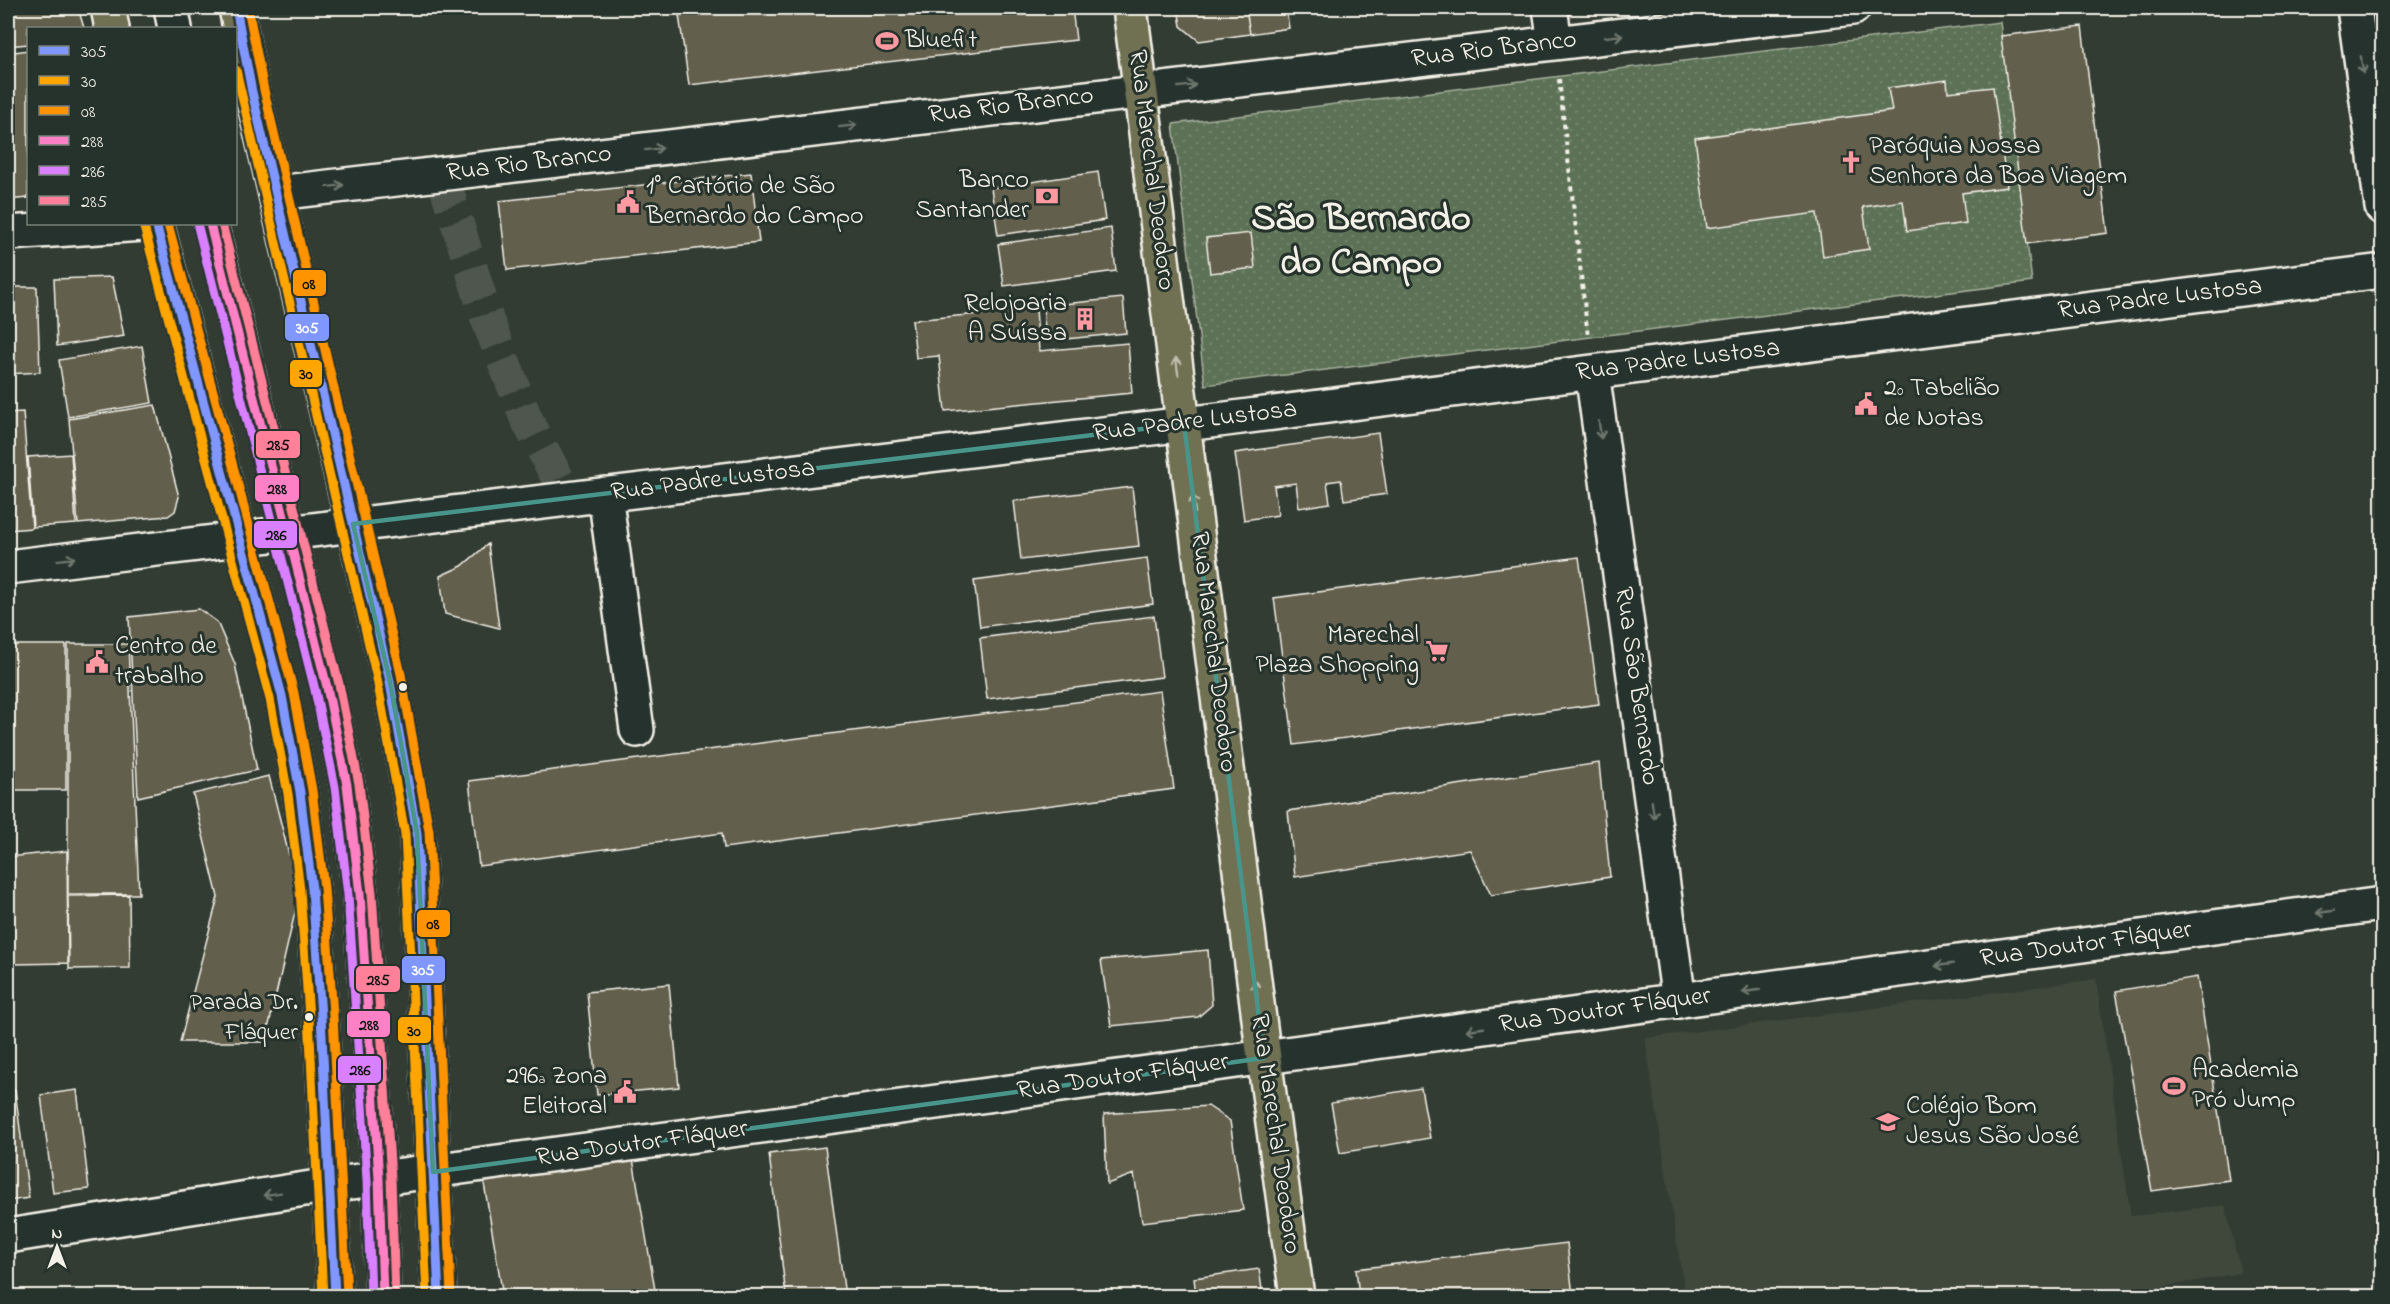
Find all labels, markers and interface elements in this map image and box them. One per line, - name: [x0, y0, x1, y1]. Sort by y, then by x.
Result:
- street label: Rua Rio Branco: [1409, 21, 1579, 79]
- place label: Bluefit: [904, 22, 977, 60]
- legend: [27, 27, 237, 225]
- sports icon: Bluefit: [874, 28, 900, 54]
- one-way arrow: [1603, 30, 1623, 41]
- text: 305: [81, 40, 107, 66]
- street label: Rua Marechal Deodoro: [1117, 48, 1185, 292]
- one-way arrow: [2356, 55, 2367, 75]
- text: 30: [81, 70, 96, 96]
- street label: Rua Rio Branco: [926, 77, 1096, 135]
- one-way arrow: [1177, 80, 1197, 91]
- text: 08: [81, 100, 96, 126]
- one-way arrow: [837, 120, 857, 131]
- place label: Paróquia Nossa Senhora da Boa Viagem: [1869, 128, 2127, 196]
- text: 288: [81, 130, 104, 156]
- street label: Rua Rio Branco: [444, 135, 614, 193]
- one-way arrow: [643, 143, 663, 154]
- church icon: Paróquia Nossa Senhora da Boa Viagem: [1838, 149, 1864, 175]
- text: 286: [81, 160, 105, 186]
- place label: Banco Santander: [916, 162, 1030, 230]
- place label: 1° Cartório de São Bernardo do Campo: [645, 168, 864, 236]
- one-way arrow: [325, 181, 345, 192]
- bank icon: Banco Santander: [1034, 183, 1060, 209]
- public building icon: 1° Cartório de São Bernardo do Campo: [615, 189, 641, 215]
- text: 285: [81, 190, 107, 216]
- district label: São Bernardo do Campo: [1251, 192, 1471, 292]
- street label: Rua Padre Lustosa: [2056, 268, 2264, 330]
- line badge: 08: [292, 269, 327, 297]
- text: 08: [302, 273, 315, 297]
- place label: Relojoaria A Suíssa: [964, 285, 1067, 353]
- building icon: Relojoaria A Suíssa: [1072, 306, 1098, 332]
- line badge: 305: [284, 313, 330, 342]
- text: 305: [295, 317, 319, 341]
- street label: Rua Padre Lustosa: [1574, 330, 1782, 392]
- one-way arrow: [1171, 356, 1182, 376]
- line badge: 30: [289, 359, 323, 388]
- text: 30: [298, 363, 313, 387]
- place label: 2º Tabelião de Notas: [1884, 370, 2000, 438]
- street label: Rua Padre Lustosa: [1091, 391, 1299, 453]
- public building icon: 2º Tabelião de Notas: [1853, 391, 1879, 417]
- one-way arrow: [1594, 419, 1605, 439]
- line badge: 285: [255, 430, 301, 459]
- text: 285: [265, 434, 290, 458]
- street label: Rua Padre Lustosa: [609, 450, 817, 512]
- line badge: 288: [254, 474, 300, 503]
- text: 288: [266, 478, 287, 502]
- one-way arrow: [1188, 494, 1199, 514]
- line badge: 286: [253, 520, 298, 549]
- text: 286: [265, 524, 287, 548]
- street label: Rua Marechal Deodoro: [1179, 530, 1247, 774]
- one-way arrow: [55, 554, 75, 565]
- street label: Rua São Bernardo: [1603, 584, 1669, 788]
- place label: Marechal Plaza Shopping: [1256, 617, 1419, 685]
- place label: Centro de trabalho: [115, 628, 217, 696]
- supermarket icon: Marechal Plaza Shopping: [1424, 638, 1450, 664]
- public building icon: Centro de trabalho: [84, 649, 110, 675]
- unlabelled marker: [397, 681, 409, 693]
- one-way arrow: [1647, 800, 1658, 819]
- one-way arrow: [2315, 907, 2335, 918]
- line badge: 08: [416, 909, 451, 938]
- street label: Rua Doutor Fláquer: [1978, 911, 2195, 979]
- text: 08: [426, 913, 439, 937]
- line badge: 305: [401, 955, 446, 984]
- text: 305: [411, 959, 435, 983]
- one-way arrow: [1935, 959, 1955, 970]
- line badge: 285: [355, 965, 401, 993]
- text: 285: [365, 969, 390, 993]
- street label: Rua Doutor Fláquer: [1497, 977, 1714, 1045]
- one-way arrow: [1250, 979, 1261, 999]
- place label: Parada Dr. Fláquer: [190, 986, 299, 1051]
- one-way arrow: [1742, 986, 1761, 997]
- line badge: 288: [346, 1010, 391, 1038]
- marker: Parada Dr. Fláquer: [303, 1011, 315, 1023]
- street label: Rua Marechal Deodoro: [1239, 1012, 1311, 1256]
- text: 288: [358, 1014, 379, 1038]
- line badge: 30: [397, 1016, 432, 1044]
- text: 30: [406, 1020, 421, 1044]
- one-way arrow: [1465, 1024, 1485, 1035]
- street label: Rua Doutor Fláquer: [1015, 1043, 1232, 1111]
- place label: Academia Pró Jump: [2192, 1052, 2299, 1120]
- line badge: 286: [337, 1055, 382, 1084]
- place label: 296ª Zona Eleitoral: [506, 1058, 607, 1126]
- text: 286: [349, 1059, 371, 1083]
- sports icon: Academia Pró Jump: [2161, 1073, 2187, 1099]
- public building icon: 296ª Zona Eleitoral: [612, 1079, 638, 1105]
- place label: Colégio Bom Jesus São José: [1906, 1088, 2079, 1156]
- school or university icon: Colégio Bom Jesus São José: [1875, 1109, 1901, 1135]
- street label: Rua Doutor Fláquer: [534, 1110, 751, 1178]
- one-way arrow: [263, 1189, 283, 1200]
- north arrow: [27, 1217, 87, 1277]
- text: N: [52, 1222, 63, 1246]

